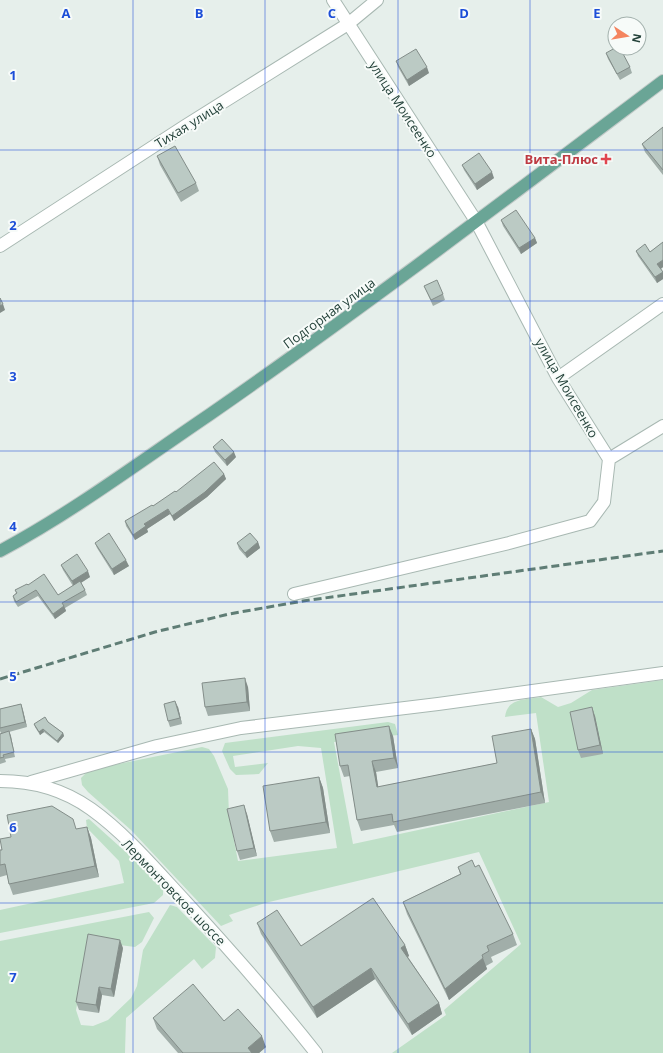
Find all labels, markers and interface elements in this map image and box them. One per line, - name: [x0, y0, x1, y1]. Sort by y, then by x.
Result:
- text: A: [62, 4, 71, 22]
- text: B: [195, 4, 204, 22]
- text: C: [328, 4, 336, 22]
- text: D: [459, 4, 469, 22]
- text: E: [593, 4, 601, 22]
- north arrow: [607, 16, 647, 56]
- text: N: [629, 32, 646, 44]
- street label: улица Моисеенко: [365, 57, 441, 161]
- text: 1: [9, 66, 17, 84]
- street label: Тихая улица: [151, 96, 227, 152]
- place label: Вита-Плюс: [525, 150, 598, 168]
- marker: Вита-Плюс: [601, 154, 611, 164]
- text: 2: [9, 216, 17, 234]
- street label: Подгорная улица: [279, 273, 379, 353]
- street label: улица Моисеенко: [531, 335, 603, 441]
- text: 3: [9, 367, 17, 385]
- text: 4: [9, 517, 17, 535]
- text: 5: [9, 667, 17, 685]
- text: 6: [9, 818, 17, 836]
- street label: Лермонтовское шоссе: [118, 835, 230, 949]
- text: 7: [9, 968, 17, 986]

